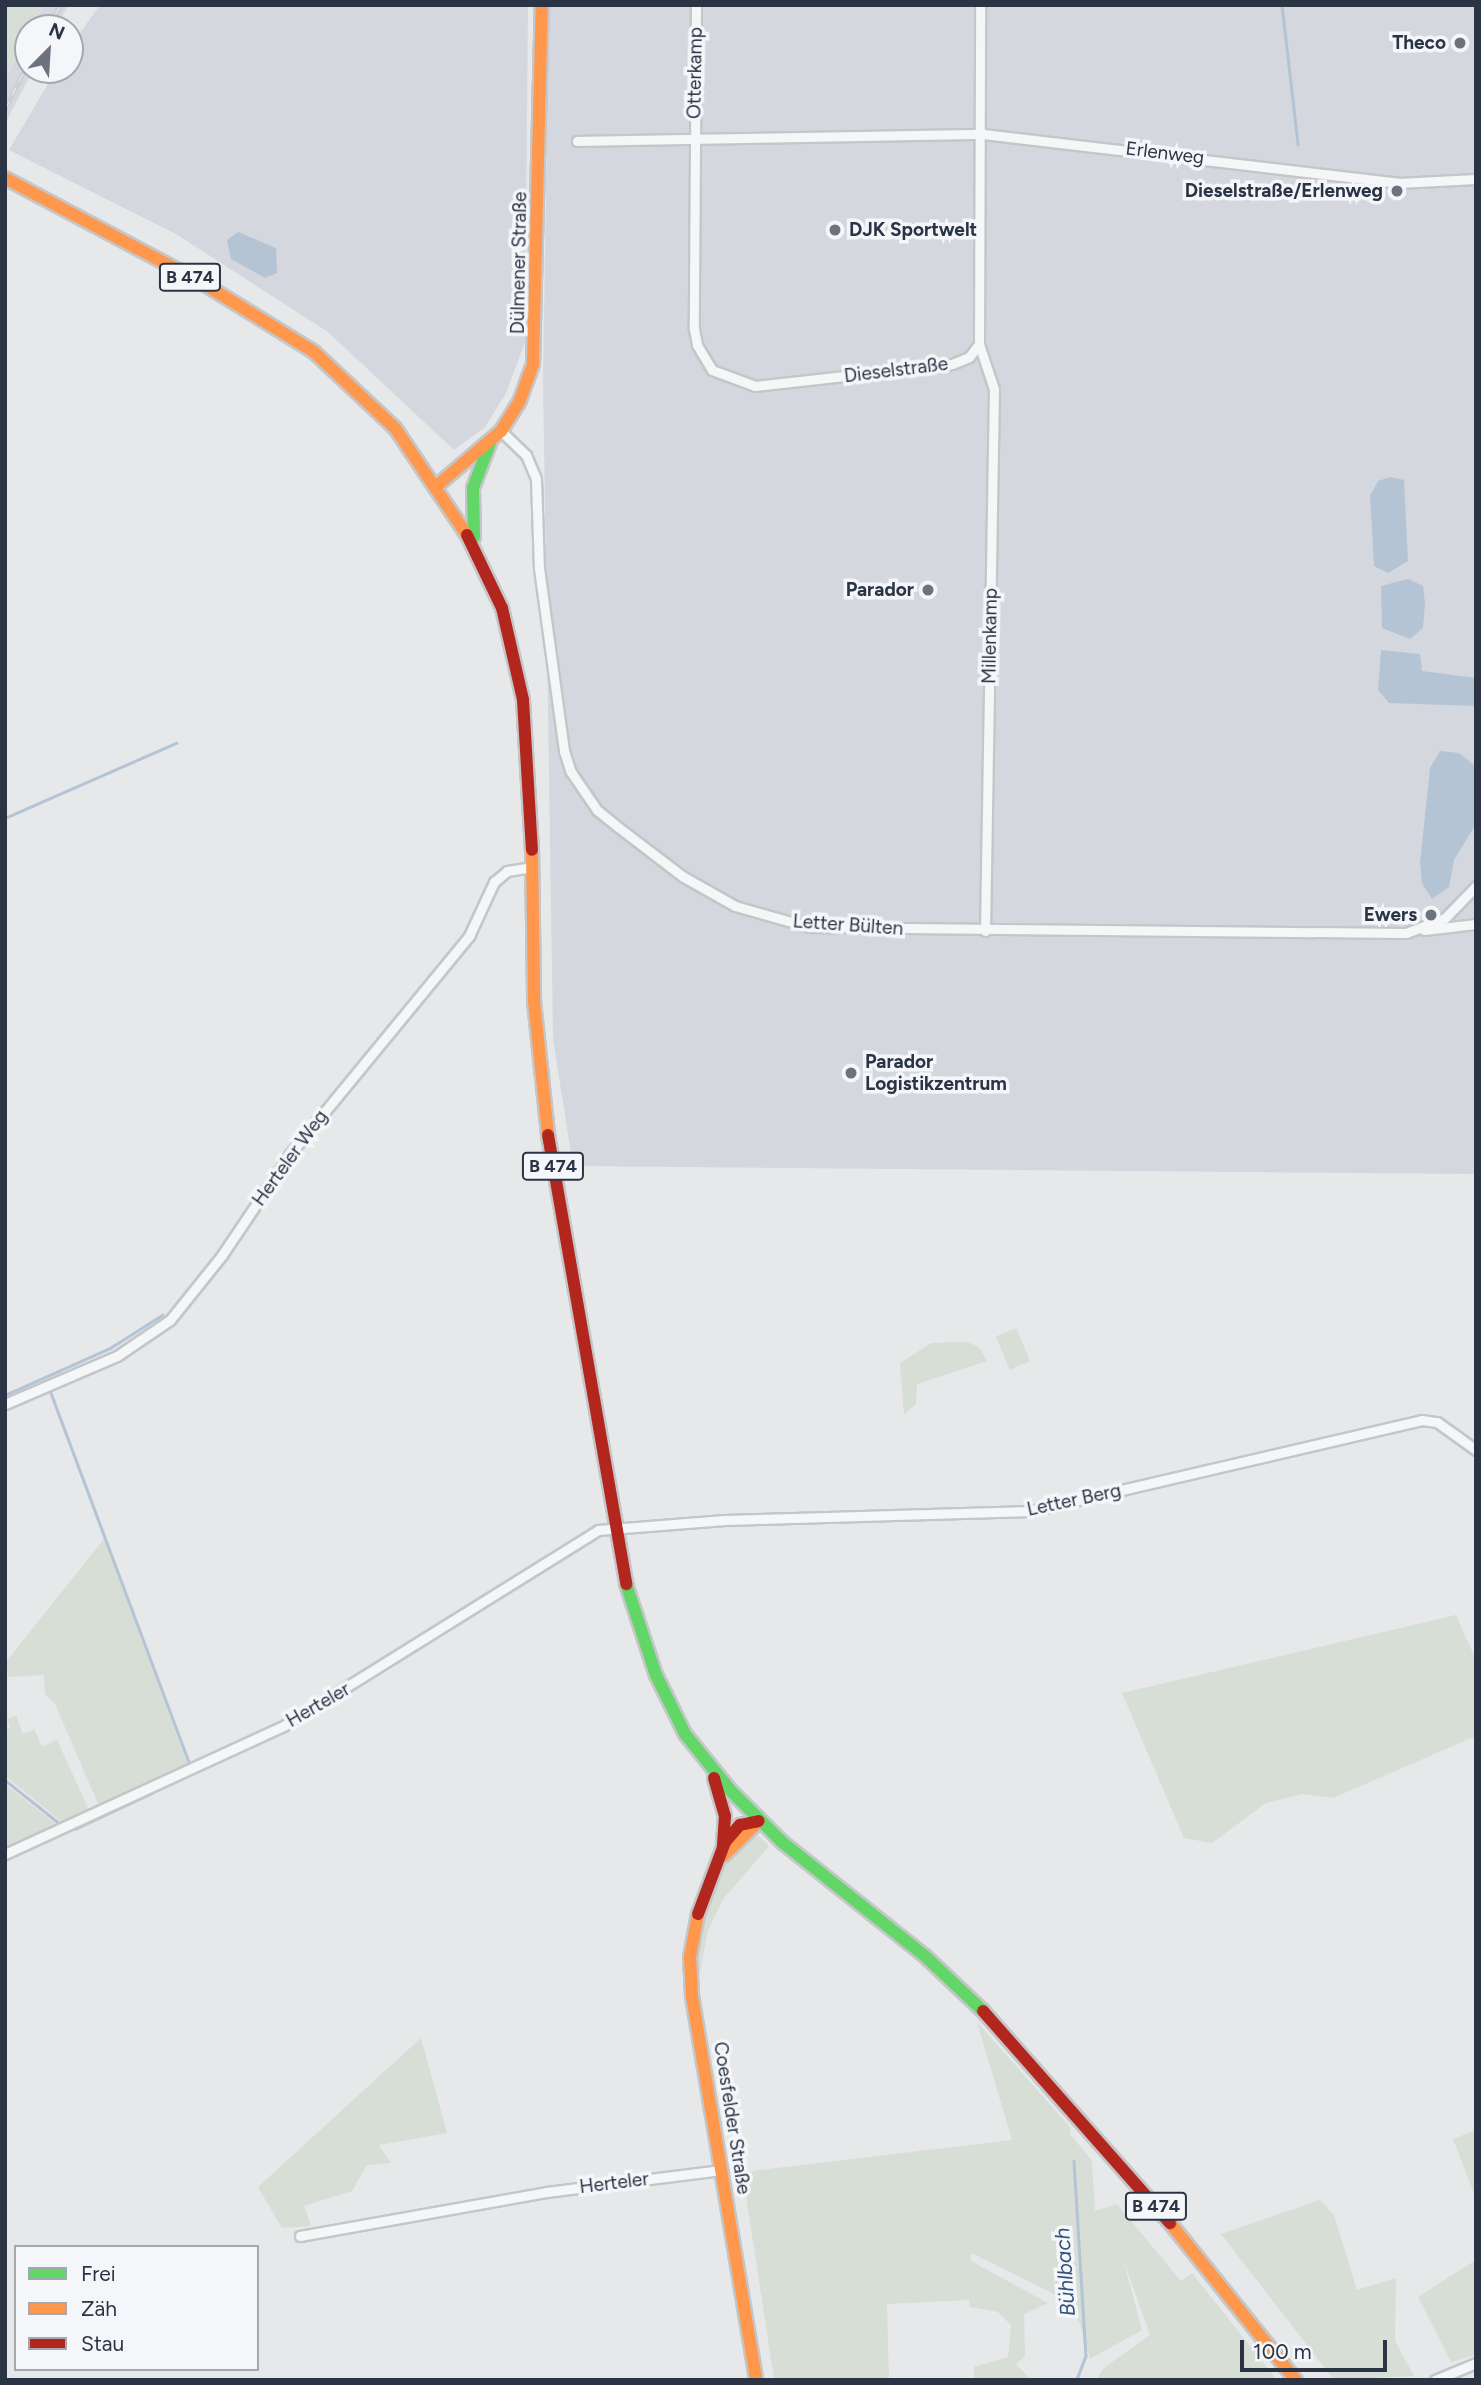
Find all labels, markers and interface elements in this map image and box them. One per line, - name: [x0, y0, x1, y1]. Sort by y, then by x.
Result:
- north arrow: [14, 14, 84, 84]
- text: N: [46, 18, 68, 45]
- street label: Otterkamp: [683, 27, 707, 119]
- place label: Theco: [1392, 32, 1446, 54]
- marker: Theco: [1452, 35, 1468, 51]
- street label: Erlenweg: [1124, 137, 1206, 169]
- place label: Dieselstraße/Erlenweg: [1185, 180, 1383, 202]
- marker: Dieselstraße/Erlenweg: [1389, 183, 1405, 199]
- street label: Dülmener Straße: [506, 192, 532, 334]
- place label: DJK Sportwelt: [849, 219, 977, 241]
- marker: DJK Sportwelt: [827, 222, 843, 238]
- road number: B 474: [158, 262, 222, 292]
- street label: Dieselstraße: [843, 352, 949, 388]
- place label: Parador: [846, 579, 914, 601]
- marker: Parador: [920, 582, 936, 598]
- street label: Millenkamp: [978, 588, 1002, 684]
- place label: Ewers: [1364, 904, 1417, 926]
- marker: Ewers: [1423, 907, 1439, 923]
- street label: Letter Bülten: [792, 910, 904, 940]
- place label: Parador Logistikzentrum: [865, 1051, 1007, 1095]
- marker: Parador Logistikzentrum: [843, 1065, 859, 1081]
- street label: Herteler Weg: [247, 1105, 333, 1211]
- road number: B 474: [522, 1152, 584, 1181]
- street label: Letter Berg: [1025, 1479, 1123, 1521]
- street label: Herteler: [282, 1678, 354, 1732]
- street label: Coesfelder Straße: [709, 2040, 755, 2196]
- street label: Herteler: [578, 2167, 650, 2199]
- road number: B 474: [1124, 2192, 1188, 2220]
- water label: Bühlbach: [1049, 2227, 1081, 2317]
- legend: [14, 2245, 259, 2371]
- text: Frei: [81, 2261, 116, 2286]
- text: Zäh: [81, 2296, 117, 2321]
- scale bar: [1243, 2326, 1390, 2370]
- text: Stau: [81, 2331, 124, 2356]
- text: 100 m: [1253, 2339, 1312, 2364]

